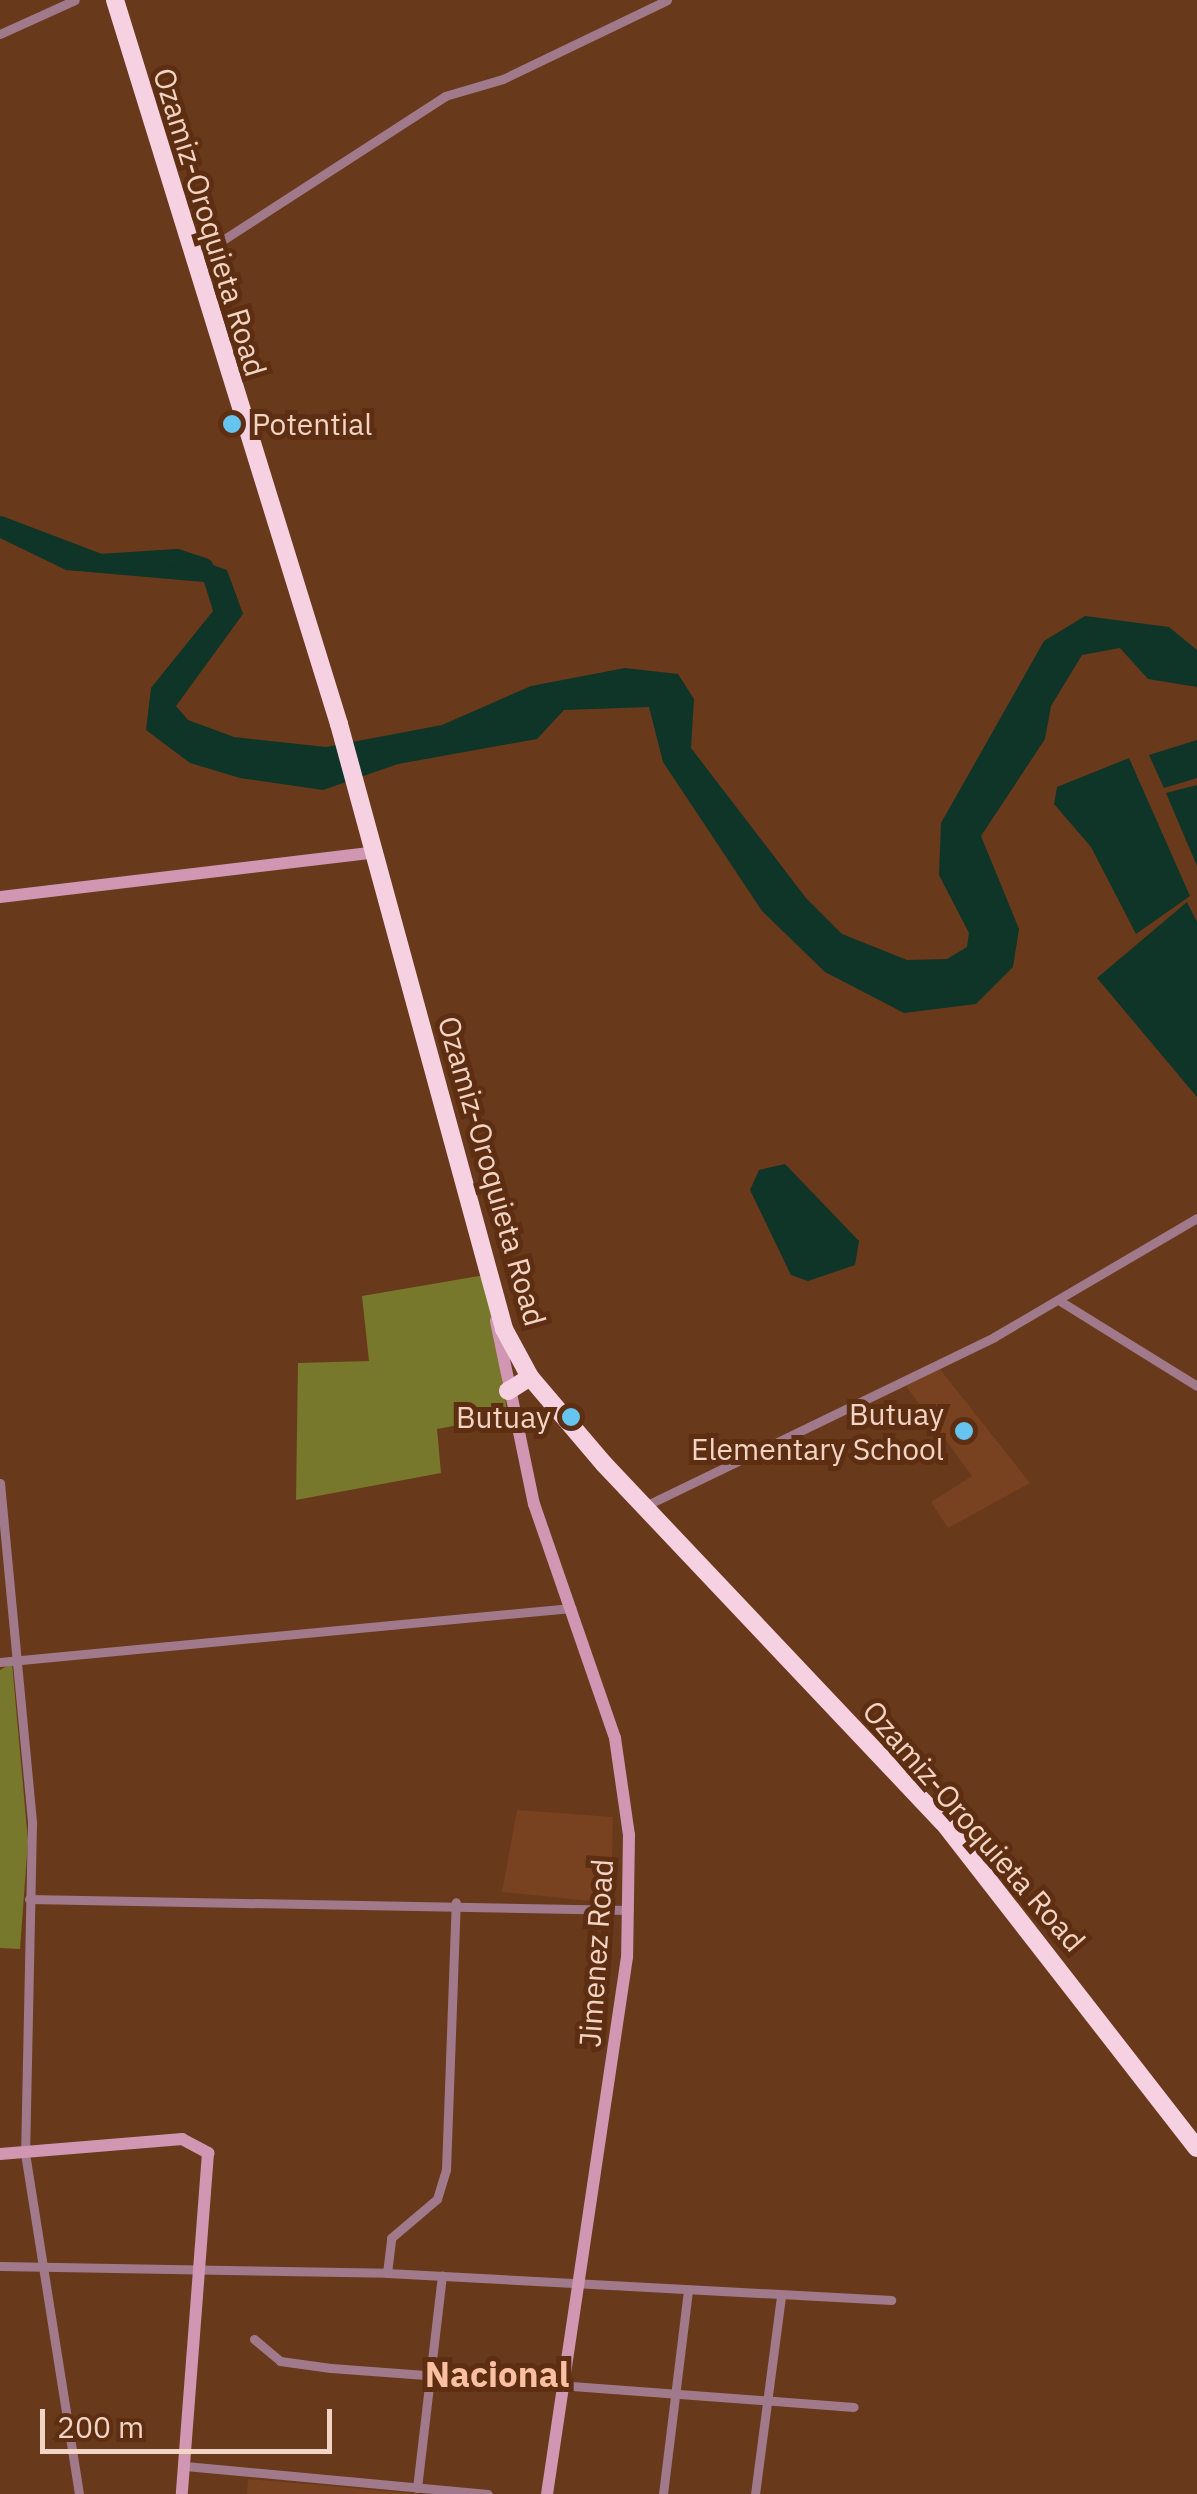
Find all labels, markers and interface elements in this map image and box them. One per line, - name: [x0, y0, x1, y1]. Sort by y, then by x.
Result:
- street label: Ozamiz-Oroquieta Road: [146, 63, 274, 381]
- place label: Potential: [252, 406, 373, 442]
- marker: Potential: [221, 413, 243, 435]
- street label: Ozamiz-Oroquieta Road: [431, 1012, 553, 1330]
- place label: Butuay Elementary School: [691, 1396, 944, 1466]
- place label: Butuay: [456, 1399, 551, 1435]
- marker: Butuay: [560, 1406, 582, 1428]
- marker: Butuay Elementary School: [953, 1420, 975, 1442]
- street label: Ozamiz-Oroquieta Road: [855, 1693, 1093, 1959]
- street label: Jimenez Road: [571, 1858, 621, 2048]
- district label: Nacional: [425, 2353, 569, 2395]
- scale bar: [45, 2389, 338, 2451]
- text: 200 m: [57, 2407, 144, 2446]

